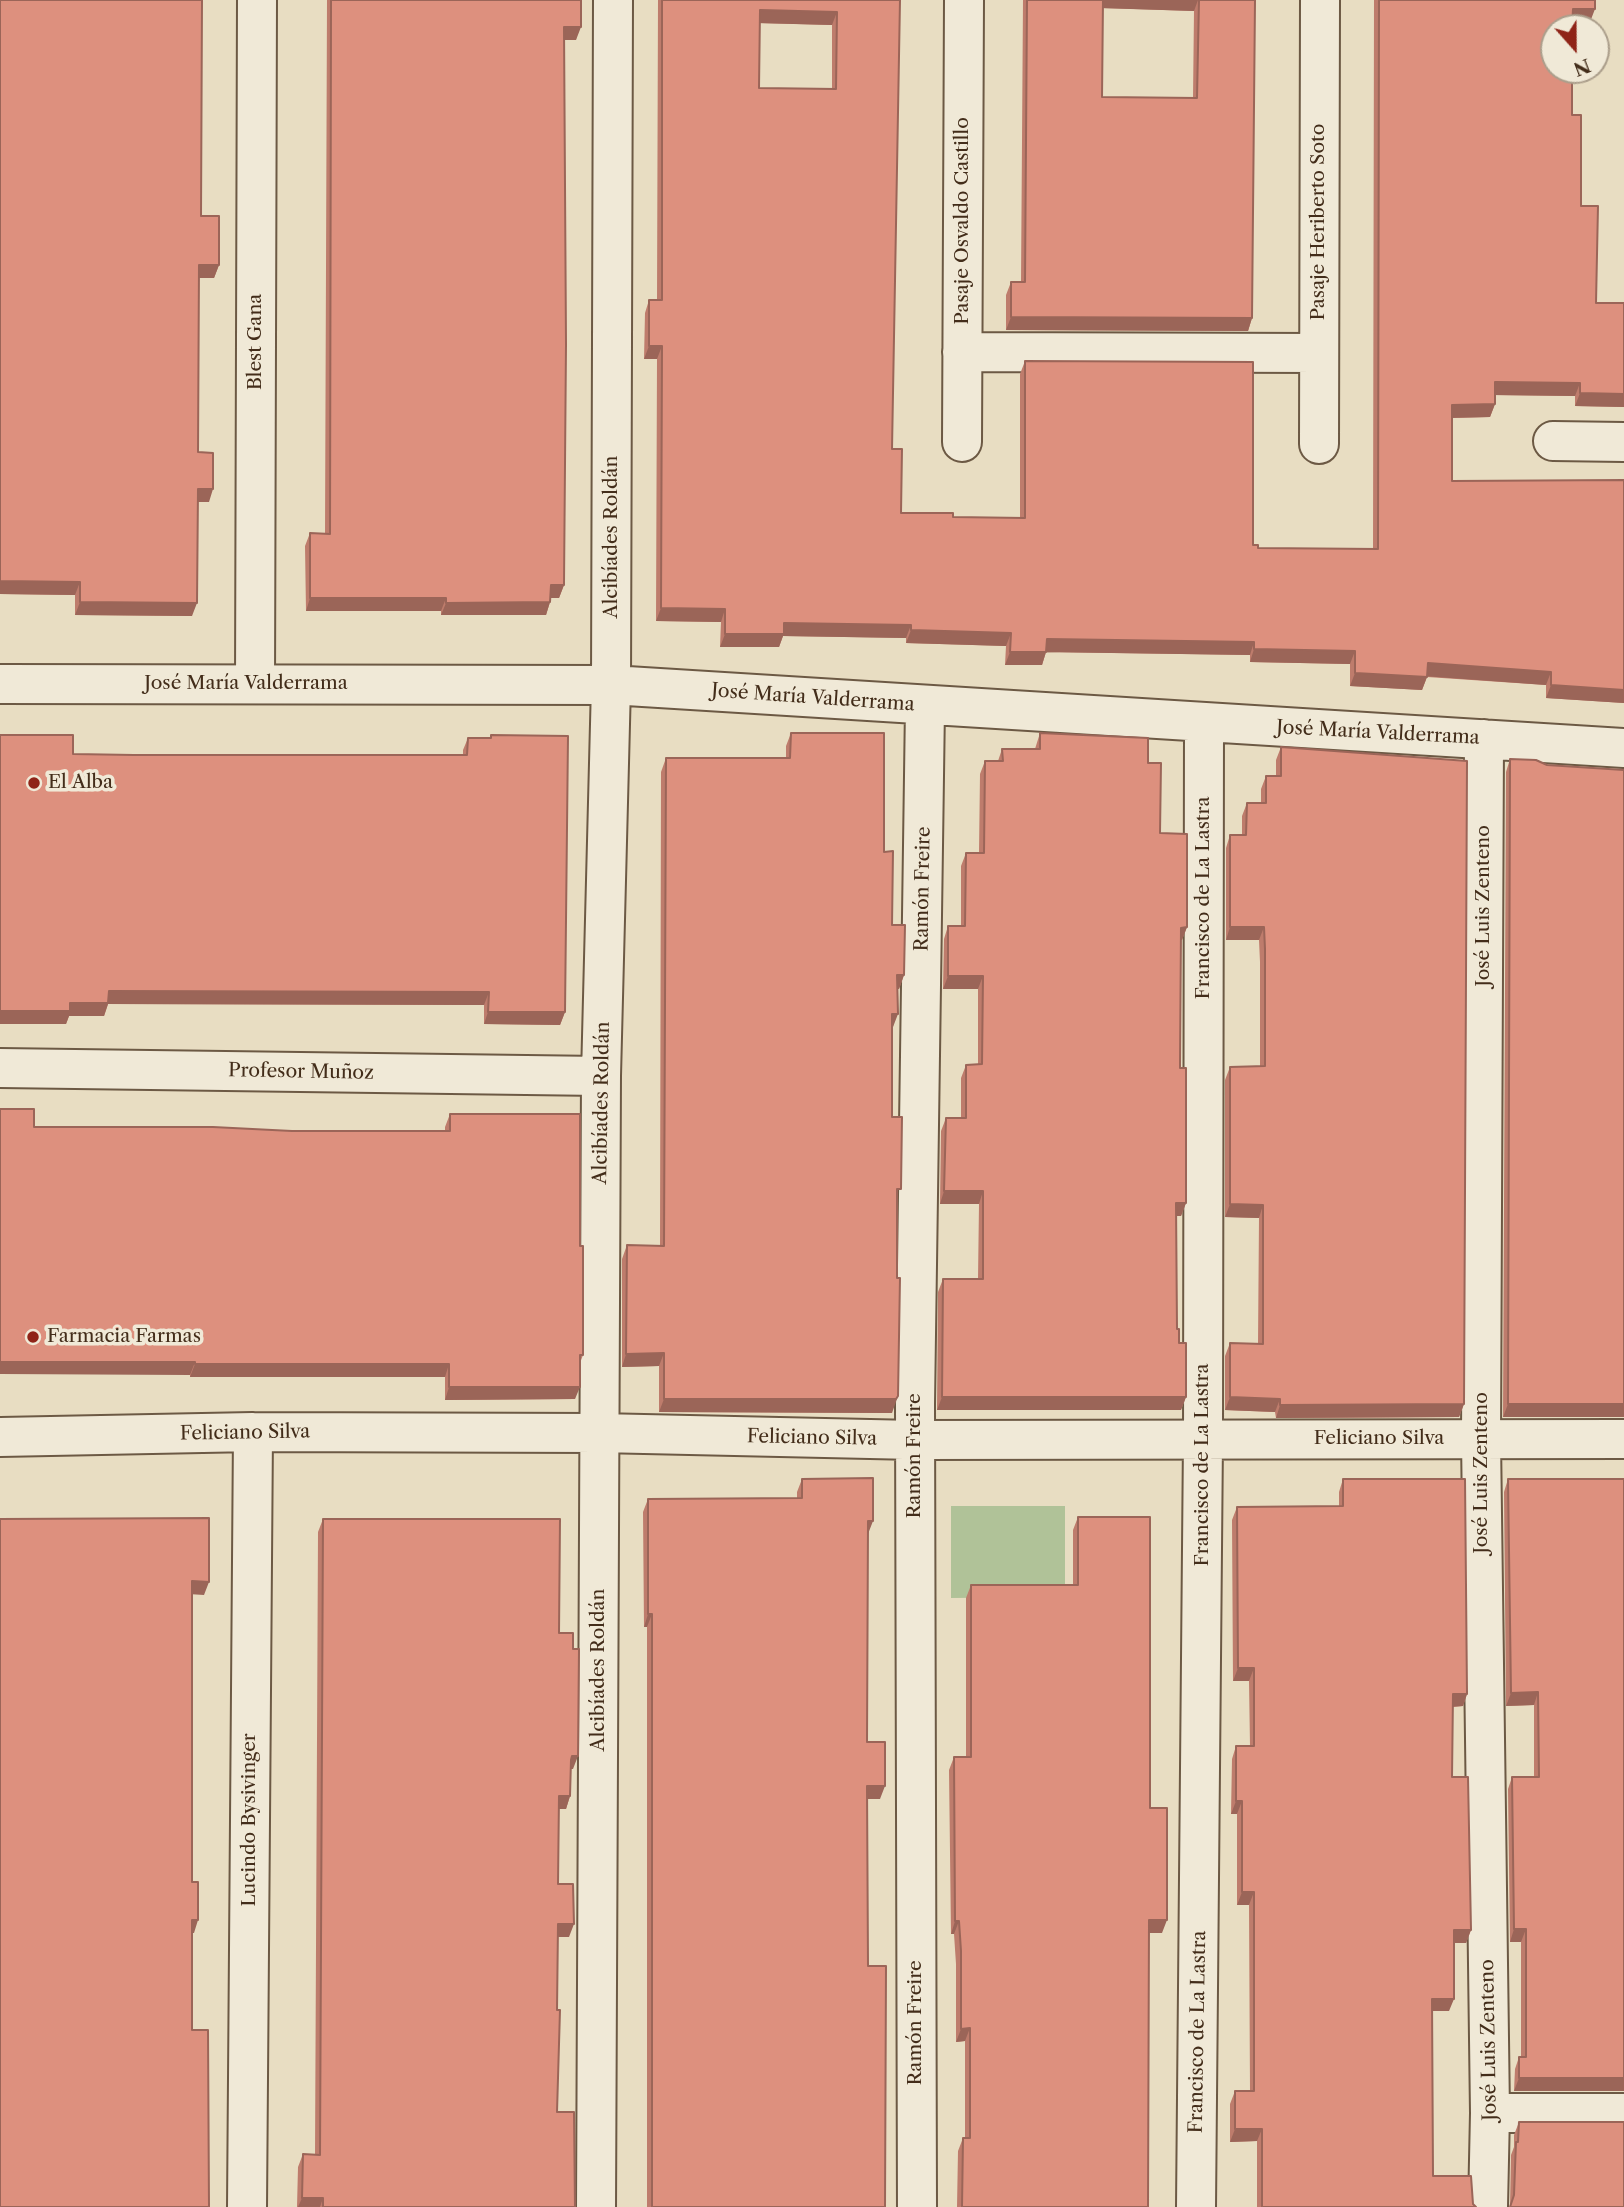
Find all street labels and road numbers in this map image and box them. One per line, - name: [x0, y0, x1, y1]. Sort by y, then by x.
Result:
- street label: Pasaje Osvaldo Castillo: [952, 117, 974, 325]
- street label: Pasaje Heriberto Soto: [1308, 124, 1330, 320]
- street label: Blest Gana: [245, 294, 267, 390]
- street label: Alcibíades Roldán: [601, 456, 623, 618]
- street label: José María Valderrama: [144, 673, 348, 695]
- street label: José María Valderrama: [711, 680, 915, 716]
- street label: José María Valderrama: [1276, 716, 1480, 750]
- street label: Francisco de La Lastra: [1193, 797, 1215, 999]
- street label: José Luis Zenteno: [1473, 825, 1495, 987]
- street label: Ramón Freire: [911, 826, 935, 952]
- street label: Alcibíades Roldán: [589, 1021, 615, 1185]
- street label: Profesor Muñoz: [228, 1059, 374, 1085]
- street label: Francisco de La Lastra: [1192, 1364, 1214, 1566]
- street label: José Luis Zenteno: [1471, 1392, 1493, 1554]
- street label: Ramón Freire: [904, 1393, 926, 1519]
- street label: Feliciano Silva: [180, 1420, 310, 1446]
- street label: Feliciano Silva: [747, 1425, 877, 1451]
- street label: Feliciano Silva: [1314, 1428, 1444, 1450]
- street label: Alcibíades Roldán: [588, 1589, 610, 1751]
- street label: Lucindo Bysivinger: [239, 1733, 261, 1907]
- street label: Francisco de La Lastra: [1185, 1930, 1211, 2134]
- street label: José Luis Zenteno: [1476, 1959, 1502, 2121]
- street label: Ramón Freire: [905, 1960, 927, 2086]

